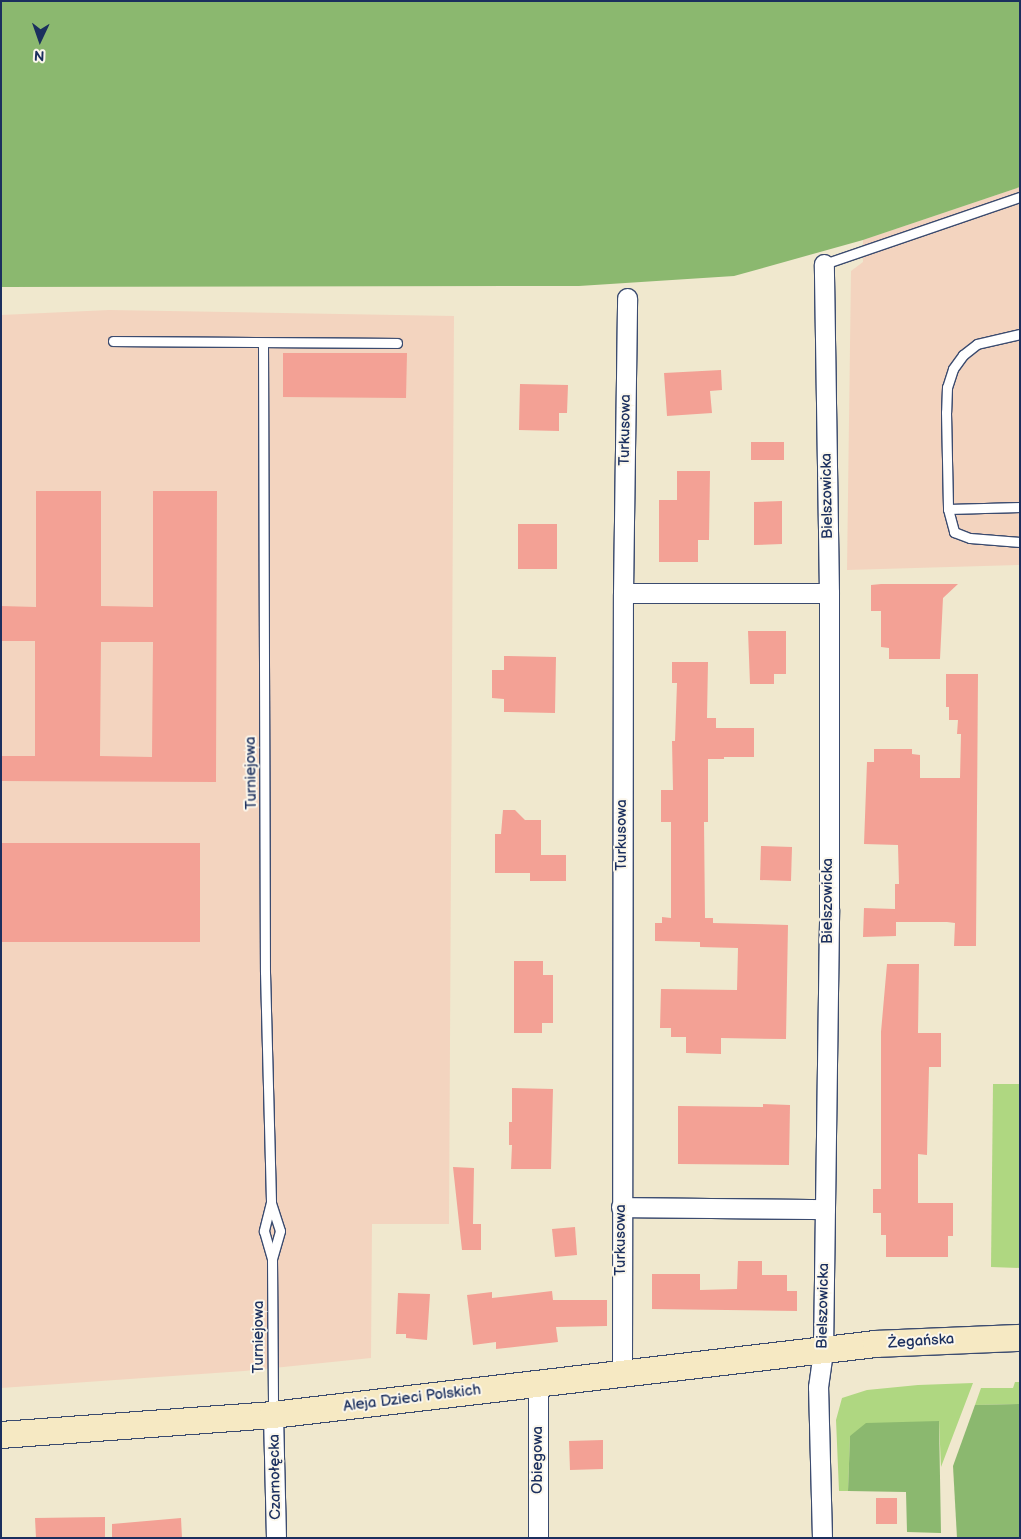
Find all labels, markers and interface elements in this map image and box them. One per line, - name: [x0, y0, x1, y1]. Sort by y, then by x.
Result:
- north arrow: [15, 15, 65, 65]
- text: N: [34, 47, 45, 64]
- street label: Turkusowa: [615, 394, 635, 466]
- street label: Bielszowicka: [817, 453, 837, 539]
- street label: Turniejowa: [241, 736, 261, 810]
- street label: Turkusowa: [613, 799, 631, 871]
- street label: Bielszowicka: [819, 858, 837, 944]
- street label: Turkusowa: [612, 1204, 630, 1276]
- street label: Bielszowicka: [813, 1263, 833, 1349]
- street label: Turniejowa: [250, 1301, 268, 1373]
- street label: Żegańska: [887, 1330, 955, 1352]
- street label: Aleja Dzieci Polskich: [342, 1381, 482, 1415]
- street label: Obiegowa: [529, 1426, 547, 1494]
- street label: Czarnołęcka: [265, 1434, 285, 1520]

